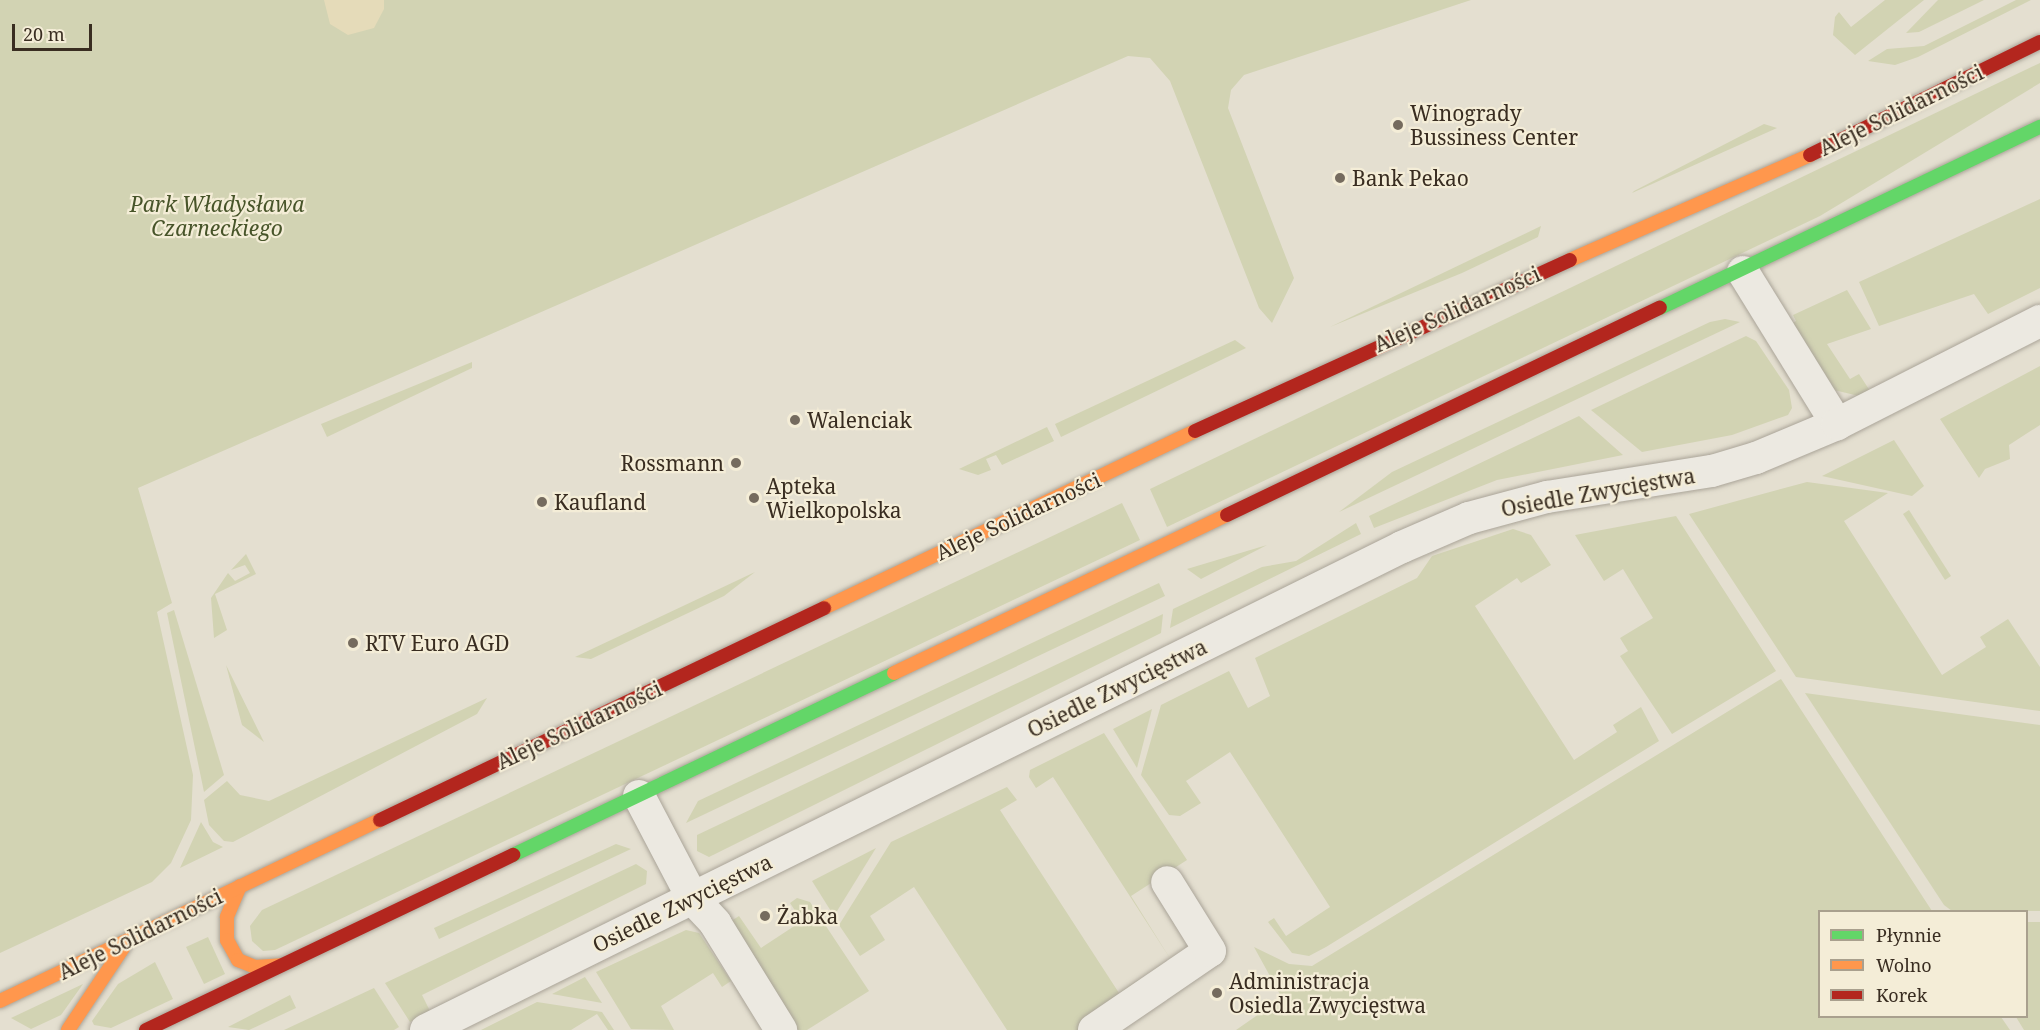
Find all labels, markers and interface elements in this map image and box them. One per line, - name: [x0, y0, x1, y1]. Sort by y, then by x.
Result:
- scale bar: [15, 12, 94, 50]
- text: 20 m: [23, 22, 65, 46]
- street label: Aleje Solidarności: [1815, 59, 1987, 161]
- place label: Winogrady Bussiness Center: [1410, 100, 1578, 150]
- marker: Winogrady Bussiness Center: [1391, 118, 1405, 132]
- place label: Bank Pekao: [1352, 165, 1469, 191]
- marker: Bank Pekao: [1333, 171, 1347, 185]
- park label: Park Władysława Czarneckiego: [130, 191, 304, 241]
- street label: Aleje Solidarności: [1370, 261, 1544, 357]
- place label: Walenciak: [807, 407, 912, 433]
- marker: Walenciak: [788, 413, 802, 427]
- place label: Rossmann: [620, 450, 724, 476]
- marker: Rossmann: [729, 456, 743, 470]
- street label: Osiedle Zwycięstwa: [1499, 463, 1697, 521]
- street label: Aleje Solidarności: [932, 467, 1104, 565]
- place label: Apteka Wielkopolska: [766, 473, 902, 523]
- place label: Kaufland: [554, 489, 646, 515]
- marker: Apteka Wielkopolska: [747, 491, 761, 505]
- marker: Kaufland: [535, 495, 549, 509]
- place label: RTV Euro AGD: [365, 630, 509, 656]
- street label: Osiedle Zwycięstwa: [1023, 634, 1211, 742]
- marker: RTV Euro AGD: [346, 636, 360, 650]
- street label: Aleje Solidarności: [493, 676, 665, 774]
- street label: Osiedle Zwycięstwa: [588, 849, 776, 957]
- street label: Aleje Solidarności: [54, 883, 226, 985]
- place label: Żabka: [777, 903, 838, 929]
- marker: Żabka: [758, 909, 772, 923]
- legend: [1818, 910, 2028, 1018]
- text: Płynnie: [1876, 923, 1941, 947]
- text: Wolno: [1876, 953, 1932, 977]
- place label: Administracja Osiedla Zwycięstwa: [1229, 968, 1426, 1018]
- text: Korek: [1876, 983, 1927, 1007]
- marker: Administracja Osiedla Zwycięstwa: [1210, 986, 1224, 1000]

